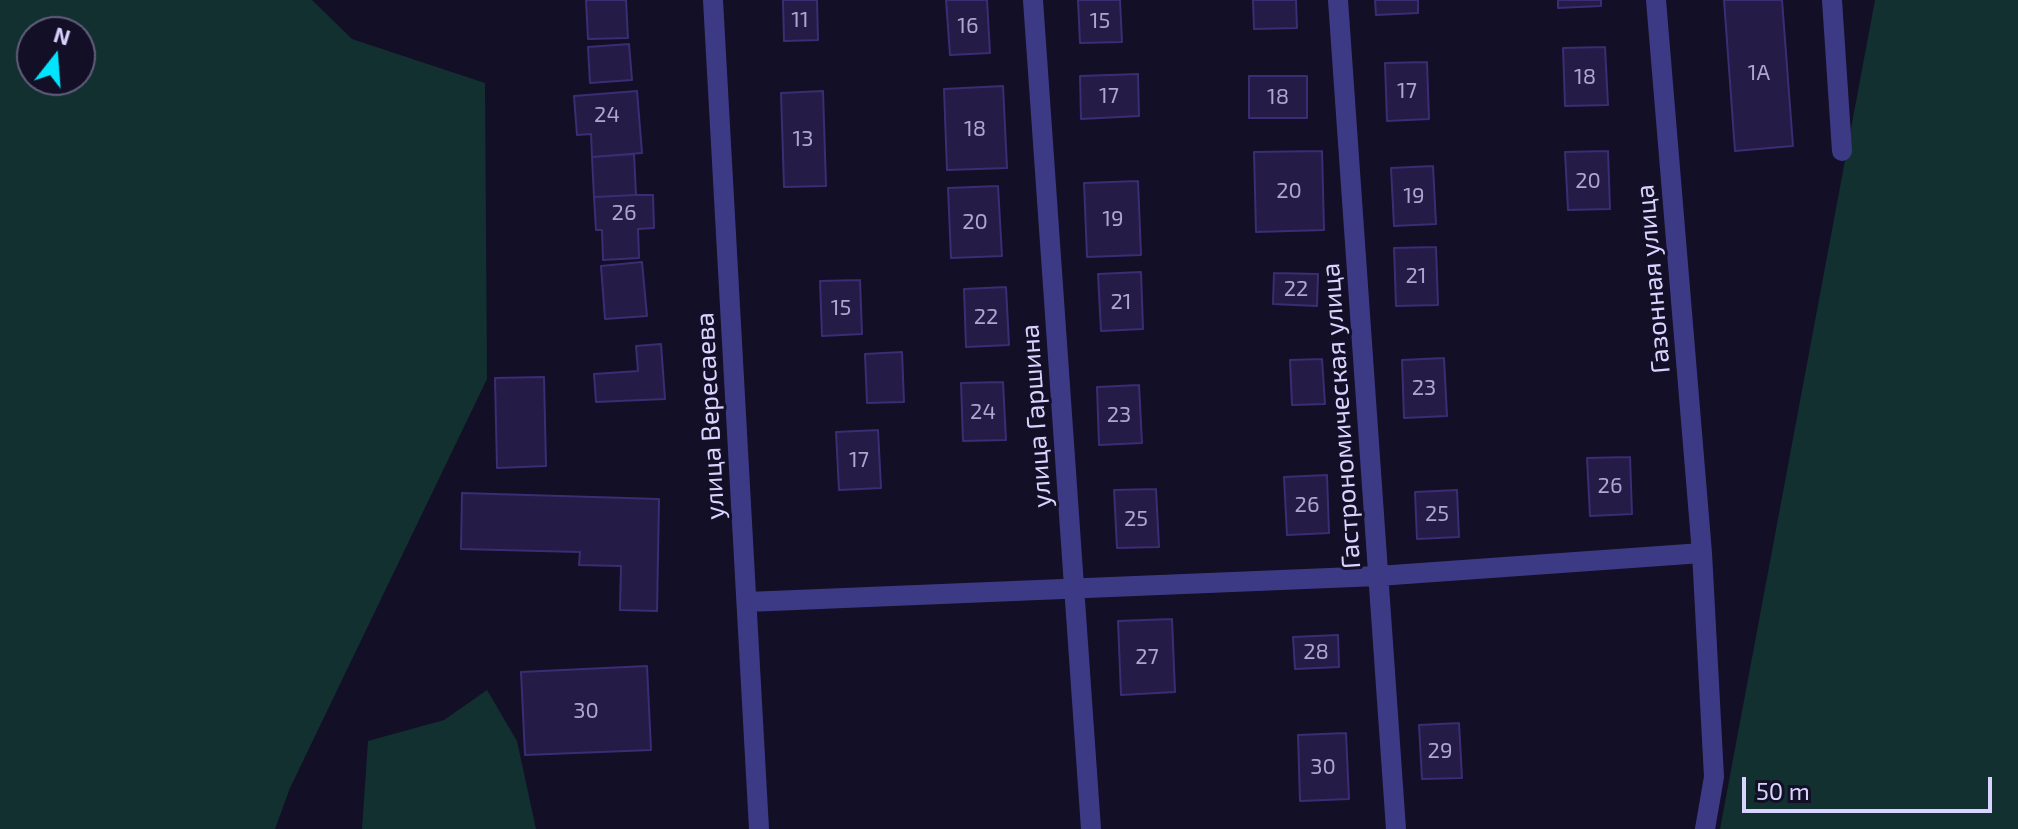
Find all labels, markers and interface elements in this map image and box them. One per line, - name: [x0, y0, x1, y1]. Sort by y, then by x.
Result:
- house number: 11: [791, 7, 809, 33]
- house number: 15: [1090, 8, 1110, 34]
- house number: 16: [957, 13, 979, 39]
- north arrow: [16, 16, 96, 96]
- text: N: [51, 20, 74, 50]
- house number: 1А: [1748, 60, 1770, 86]
- house number: 18: [1574, 64, 1596, 90]
- house number: 17: [1397, 78, 1417, 104]
- house number: 17: [1099, 83, 1119, 109]
- house number: 18: [1267, 84, 1289, 110]
- house number: 24: [594, 102, 620, 128]
- house number: 18: [964, 116, 986, 142]
- house number: 13: [793, 126, 813, 152]
- house number: 20: [1575, 168, 1601, 194]
- house number: 20: [1276, 178, 1302, 204]
- house number: 19: [1403, 183, 1425, 209]
- street label: Газонная улица: [1629, 183, 1677, 375]
- house number: 26: [612, 200, 636, 226]
- house number: 19: [1102, 206, 1124, 232]
- house number: 20: [962, 209, 988, 235]
- street label: Гастрономическая улица: [1315, 262, 1367, 570]
- house number: 21: [1405, 263, 1427, 289]
- house number: 22: [1284, 276, 1308, 302]
- house number: 21: [1110, 289, 1132, 315]
- house number: 15: [831, 295, 851, 321]
- house number: 22: [974, 304, 998, 330]
- street label: улица Вересаева: [689, 311, 731, 521]
- street label: улица Гаршина: [1014, 323, 1058, 509]
- house number: 23: [1412, 375, 1436, 401]
- house number: 24: [970, 399, 996, 425]
- house number: 23: [1107, 402, 1131, 428]
- house number: 17: [849, 447, 869, 473]
- house number: 26: [1598, 473, 1622, 499]
- house number: 26: [1295, 492, 1319, 518]
- house number: 25: [1425, 501, 1449, 527]
- house number: 25: [1124, 506, 1148, 532]
- house number: 28: [1303, 639, 1329, 665]
- house number: 27: [1135, 644, 1159, 670]
- house number: 30: [573, 698, 599, 724]
- house number: 29: [1428, 738, 1452, 764]
- house number: 30: [1310, 754, 1336, 780]
- scale bar: [1746, 761, 1996, 811]
- text: 50 m: [1756, 776, 1810, 805]

